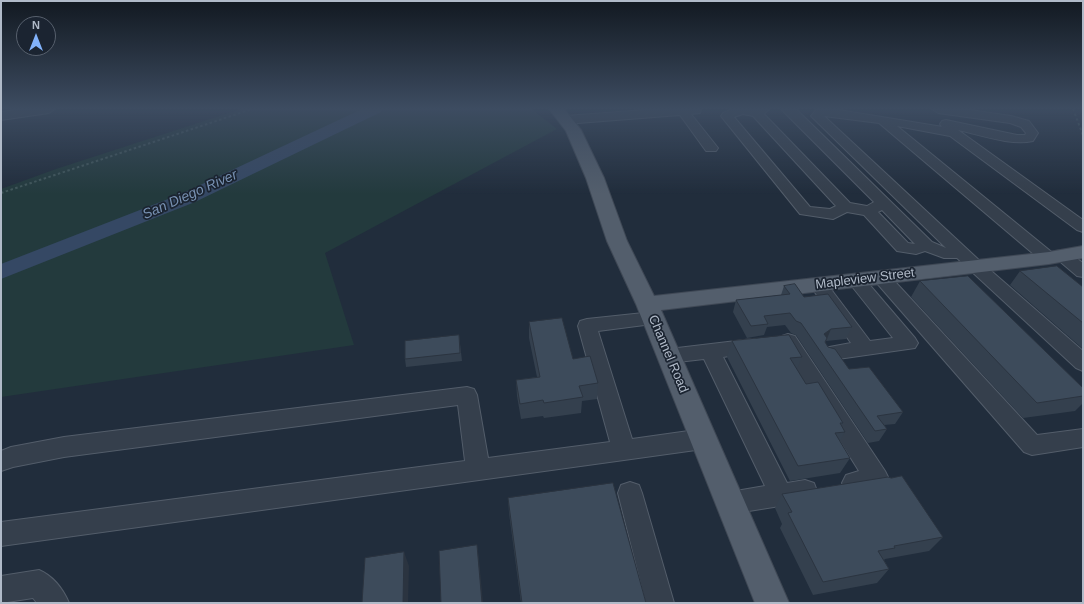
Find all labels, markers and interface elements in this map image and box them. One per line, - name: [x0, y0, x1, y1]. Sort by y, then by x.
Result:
- north arrow: [16, 16, 56, 56]
- text: N: [32, 19, 40, 31]
- water label: San Diego River: [140, 167, 240, 223]
- street label: Mapleview Street: [815, 265, 915, 293]
- street label: Channel Road: [645, 313, 691, 395]

